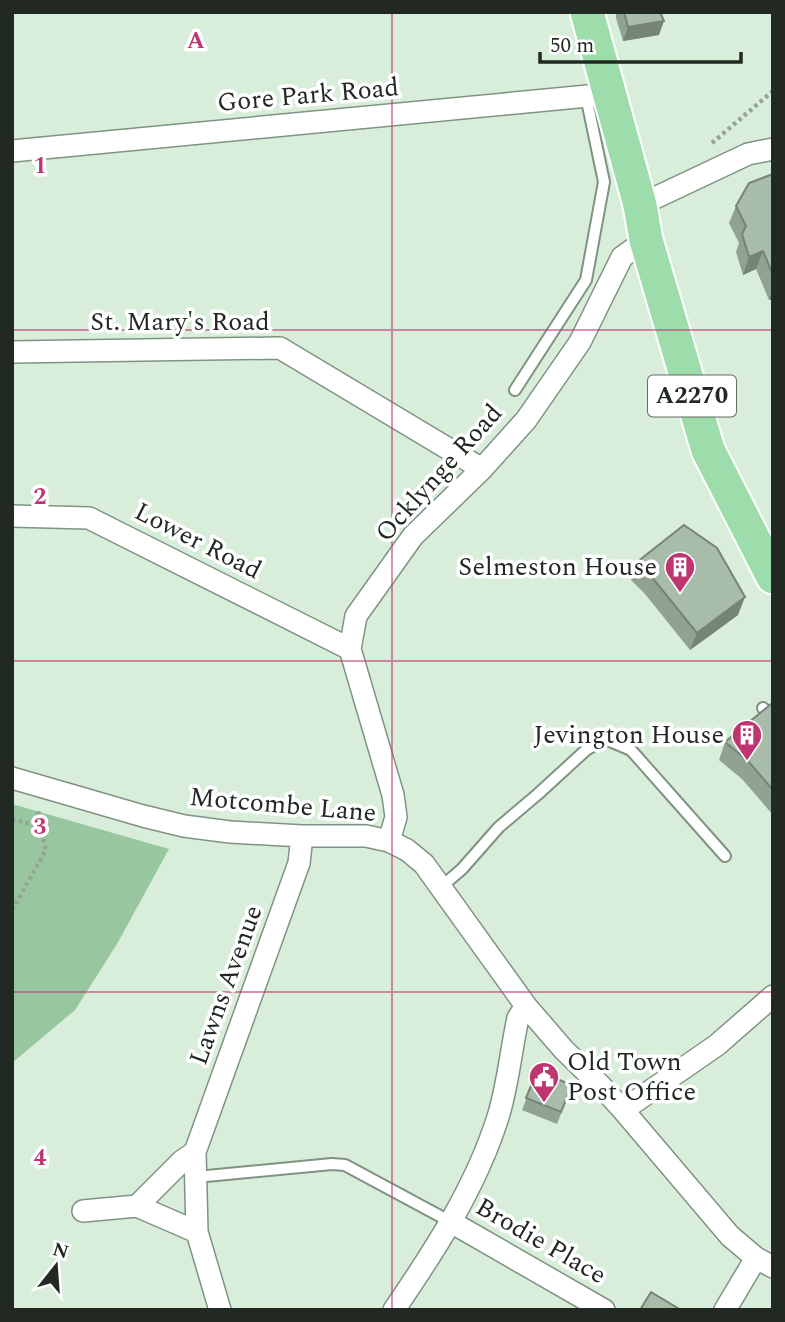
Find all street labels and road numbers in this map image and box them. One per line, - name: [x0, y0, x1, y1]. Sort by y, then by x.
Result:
- street label: Gore Park Road: [216, 67, 400, 123]
- street label: St. Mary's Road: [90, 302, 270, 342]
- road number: A2270: [648, 376, 736, 416]
- street label: Ocklynge Road: [366, 395, 512, 551]
- street label: Lower Road: [127, 492, 269, 590]
- street label: Motcombe Lane: [188, 777, 378, 833]
- street label: Lawns Avenue: [179, 899, 273, 1071]
- street label: Brodie Place: [468, 1187, 614, 1295]

